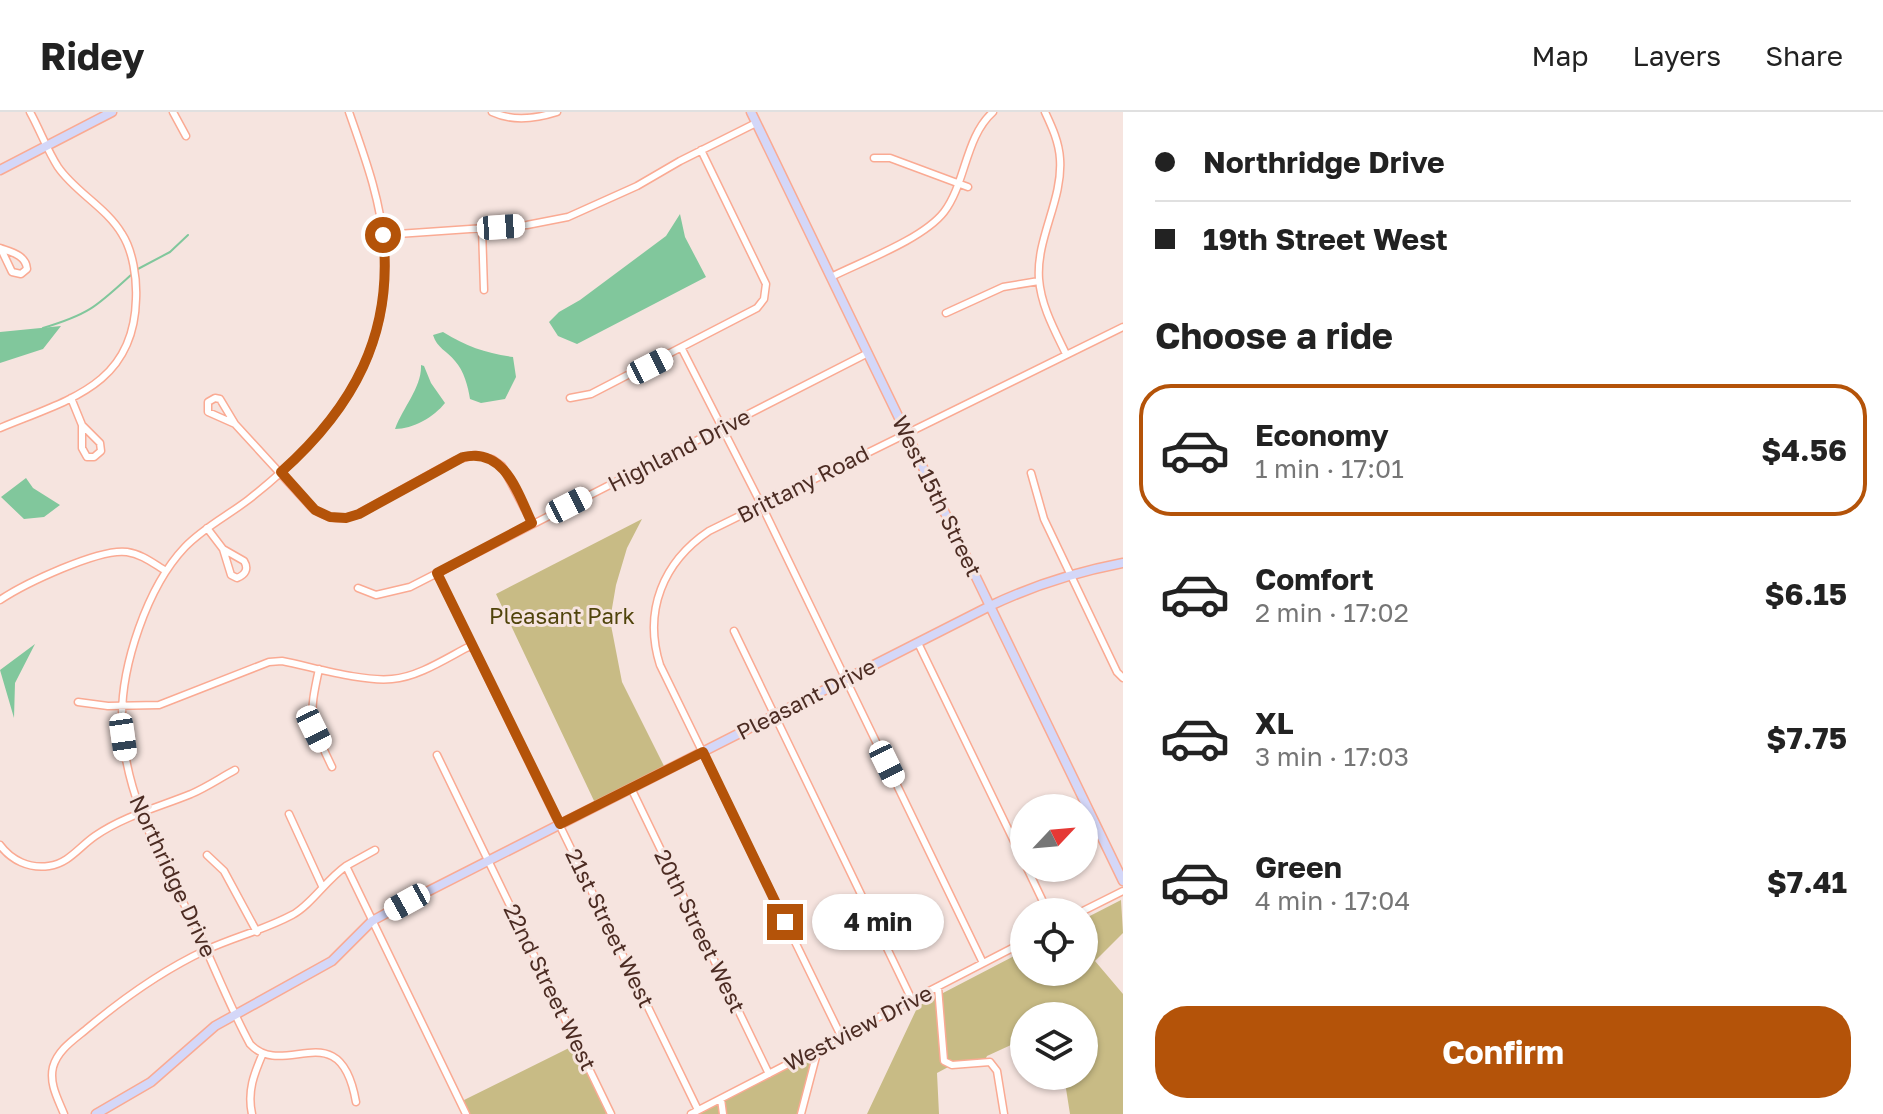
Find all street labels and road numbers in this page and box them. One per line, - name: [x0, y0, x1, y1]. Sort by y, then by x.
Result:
- street label: Highland Drive: [603, 402, 755, 497]
- street label: West 15th Street: [887, 411, 988, 580]
- street label: Brittany Road: [733, 439, 873, 528]
- street label: Pleasant Drive: [732, 652, 880, 745]
- street label: Northridge Drive: [124, 791, 223, 961]
- street label: 21st Street West: [560, 844, 661, 1012]
- street label: 20th Street West: [649, 845, 752, 1017]
- street label: 22nd Street West: [498, 899, 603, 1075]
- street label: Westview Drive: [779, 979, 936, 1076]

